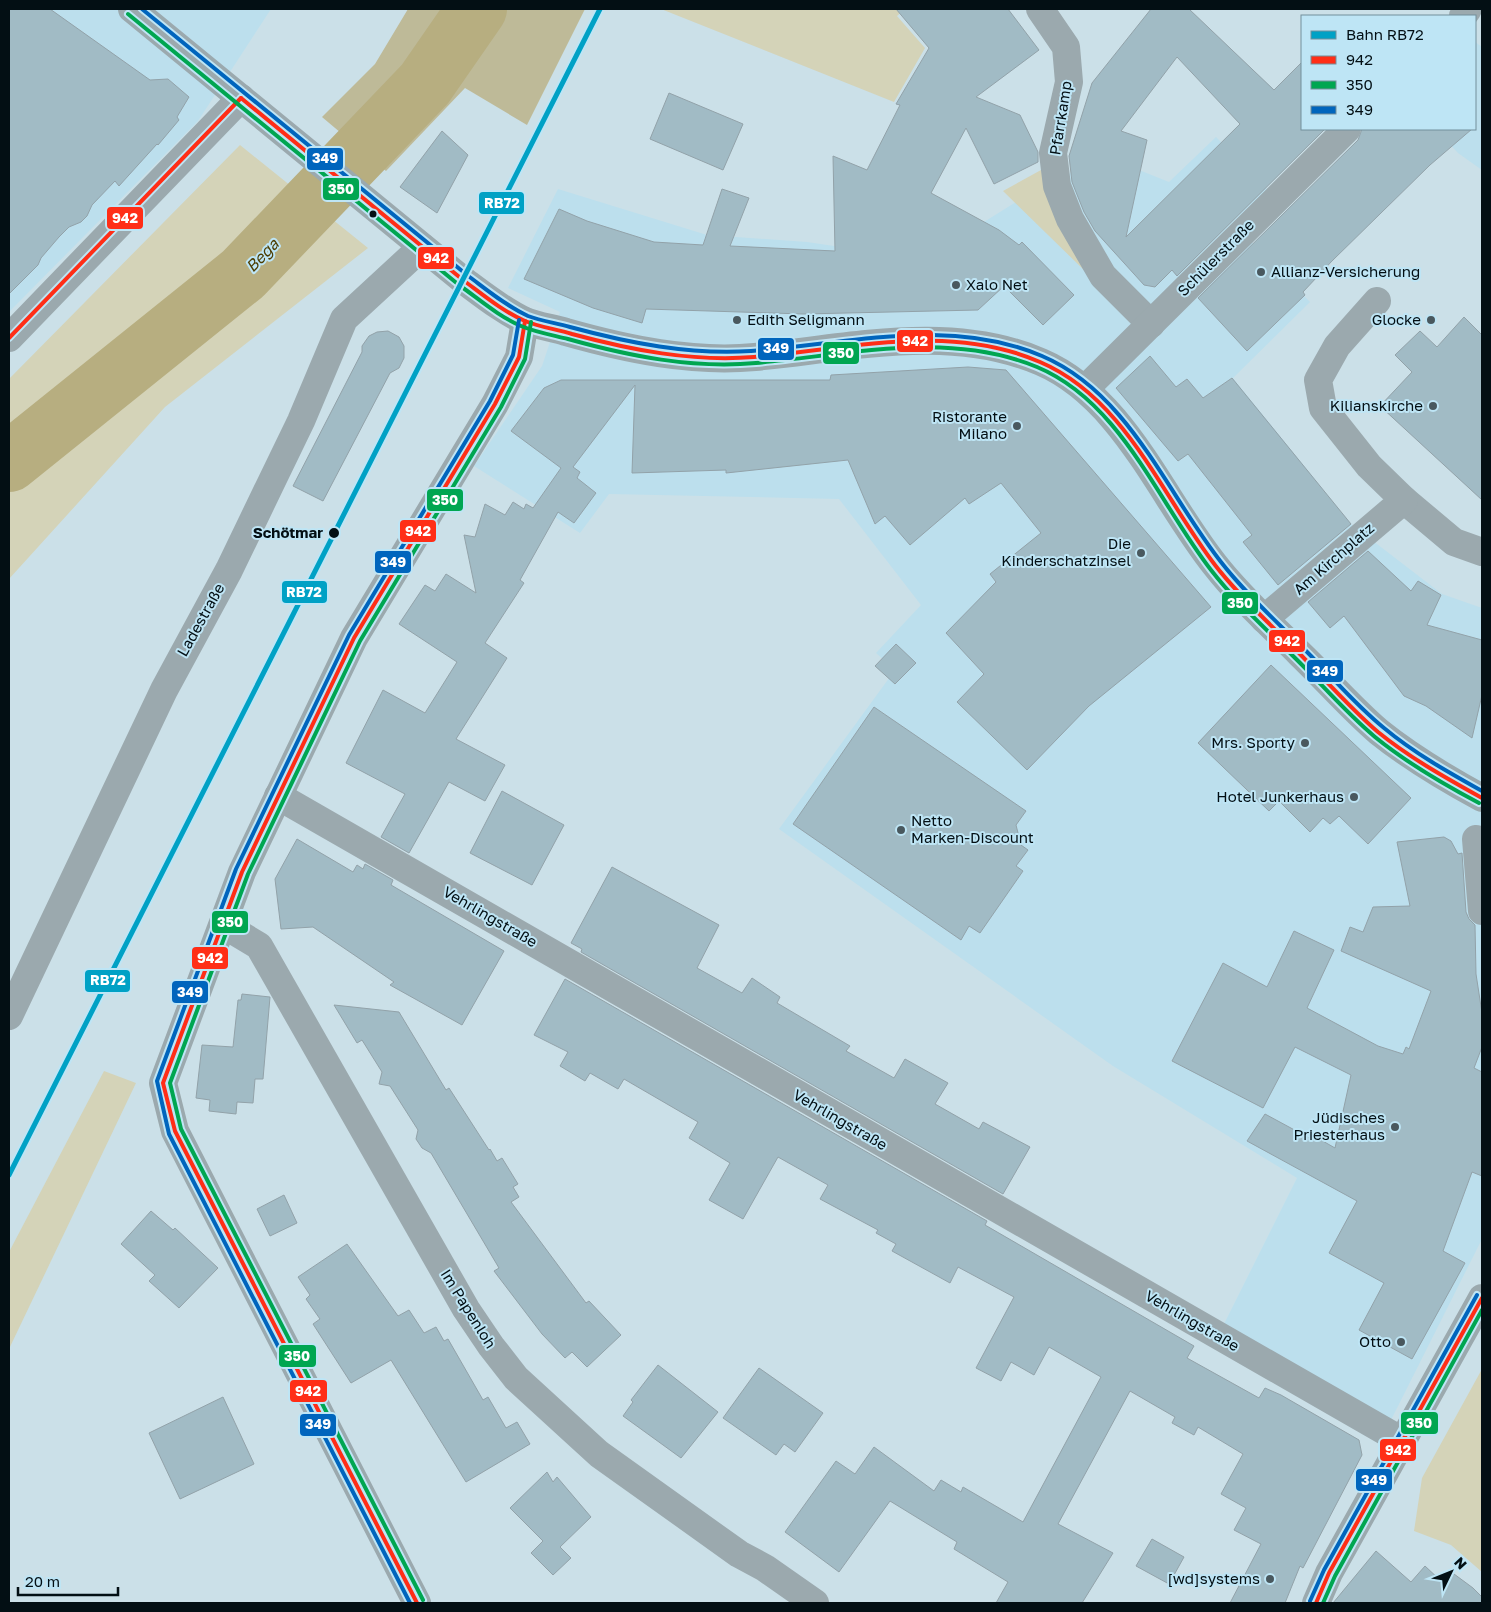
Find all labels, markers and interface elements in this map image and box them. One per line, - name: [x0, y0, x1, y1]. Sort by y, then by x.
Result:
- legend: [1301, 15, 1476, 130]
- text: Bahn RB72: [1346, 25, 1424, 43]
- text: 942: [1346, 50, 1373, 68]
- text: 350: [1346, 75, 1373, 93]
- street label: Pfarrkamp: [1045, 80, 1075, 156]
- text: 349: [1346, 100, 1373, 118]
- line badge: 349: [306, 147, 344, 171]
- text: 349: [312, 149, 338, 166]
- line badge: 350: [322, 177, 360, 201]
- text: 350: [328, 180, 354, 197]
- line badge: RB72: [478, 191, 525, 215]
- text: RB72: [484, 194, 520, 211]
- line badge: 942: [106, 206, 144, 230]
- text: 942: [112, 209, 139, 226]
- unlabelled marker: [368, 209, 378, 219]
- street label: Schülerstraße: [1173, 215, 1258, 299]
- water label: Bega: [241, 233, 283, 276]
- line badge: 942: [417, 246, 455, 270]
- text: 942: [423, 249, 450, 266]
- place label: Allianz-Versicherung: [1271, 262, 1420, 280]
- marker: Allianz-Versicherung: [1255, 266, 1267, 278]
- place label: Xalo Net: [966, 275, 1028, 293]
- marker: Xalo Net: [950, 279, 962, 291]
- place label: Edith Seligmann: [747, 310, 865, 328]
- place label: Glocke: [1372, 310, 1421, 328]
- marker: Edith Seligmann: [731, 314, 743, 326]
- marker: Glocke: [1425, 314, 1437, 326]
- line badge: 942: [896, 329, 934, 353]
- text: 942: [902, 332, 929, 349]
- line badge: 349: [757, 337, 795, 361]
- text: 349: [763, 339, 789, 356]
- line badge: 350: [822, 341, 860, 365]
- text: 350: [828, 344, 854, 361]
- place label: Kilianskirche: [1330, 396, 1423, 414]
- marker: Kilianskirche: [1427, 400, 1439, 412]
- place label: Ristorante Milano: [932, 407, 1007, 442]
- marker: Ristorante Milano: [1011, 420, 1023, 432]
- line badge: 350: [426, 488, 464, 512]
- text: 350: [432, 491, 458, 508]
- street label: Am Kirchplatz: [1289, 518, 1378, 598]
- line badge: 942: [399, 519, 437, 543]
- text: 942: [405, 522, 432, 539]
- place label: Schötmar: [253, 523, 323, 541]
- marker: Schötmar: [327, 526, 341, 540]
- place label: Die Kinderschatzinsel: [1001, 534, 1131, 569]
- marker: Die Kinderschatzinsel: [1135, 547, 1147, 559]
- line badge: 349: [374, 550, 412, 574]
- text: 349: [380, 553, 406, 570]
- street label: Ladestraße: [173, 580, 228, 659]
- line badge: RB72: [281, 580, 328, 604]
- text: RB72: [286, 583, 322, 600]
- line badge: 350: [1221, 591, 1259, 615]
- text: 350: [1227, 594, 1253, 611]
- line badge: 942: [1268, 629, 1306, 653]
- text: 942: [1274, 632, 1301, 649]
- line badge: 349: [1306, 659, 1344, 683]
- text: 349: [1312, 662, 1338, 679]
- place label: Mrs. Sporty: [1211, 733, 1296, 751]
- marker: Mrs. Sporty: [1299, 737, 1311, 749]
- place label: Hotel Junkerhaus: [1216, 787, 1344, 805]
- marker: Hotel Junkerhaus: [1348, 791, 1360, 803]
- place label: Netto Marken-Discount: [911, 811, 1034, 846]
- marker: Netto Marken-Discount: [895, 824, 907, 836]
- street label: Vehrlingstraße: [440, 882, 541, 951]
- line badge: 350: [211, 910, 249, 934]
- text: 350: [217, 913, 243, 930]
- line badge: 942: [191, 946, 229, 970]
- text: 942: [197, 949, 224, 966]
- line badge: RB72: [84, 969, 131, 993]
- text: RB72: [90, 971, 126, 988]
- line badge: 349: [171, 980, 209, 1004]
- text: 349: [177, 983, 203, 1000]
- street label: Vehrlingstraße: [790, 1085, 891, 1154]
- place label: Jüdisches Priesterhaus: [1293, 1108, 1385, 1143]
- marker: Jüdisches Priesterhaus: [1389, 1121, 1401, 1133]
- street label: Im Papenloh: [437, 1266, 500, 1351]
- street label: Vehrlingstraße: [1142, 1286, 1243, 1355]
- place label: Otto: [1359, 1332, 1391, 1350]
- marker: Otto: [1395, 1336, 1407, 1348]
- line badge: 350: [278, 1344, 317, 1368]
- text: 350: [284, 1347, 310, 1364]
- line badge: 942: [289, 1379, 328, 1403]
- text: 942: [295, 1382, 322, 1399]
- line badge: 350: [1400, 1411, 1439, 1435]
- line badge: 349: [299, 1413, 337, 1437]
- text: 350: [1406, 1414, 1432, 1431]
- text: 349: [305, 1415, 331, 1432]
- line badge: 942: [1379, 1438, 1417, 1462]
- text: 942: [1385, 1441, 1412, 1458]
- line badge: 349: [1355, 1468, 1393, 1492]
- text: 349: [1361, 1471, 1387, 1488]
- north arrow: [1426, 1547, 1476, 1597]
- text: N: [1451, 1553, 1471, 1572]
- scale bar: [18, 1564, 118, 1596]
- place label: [wd]systems: [1167, 1569, 1260, 1587]
- text: 20 m: [25, 1572, 60, 1590]
- marker: [wd]systems: [1264, 1573, 1276, 1585]

